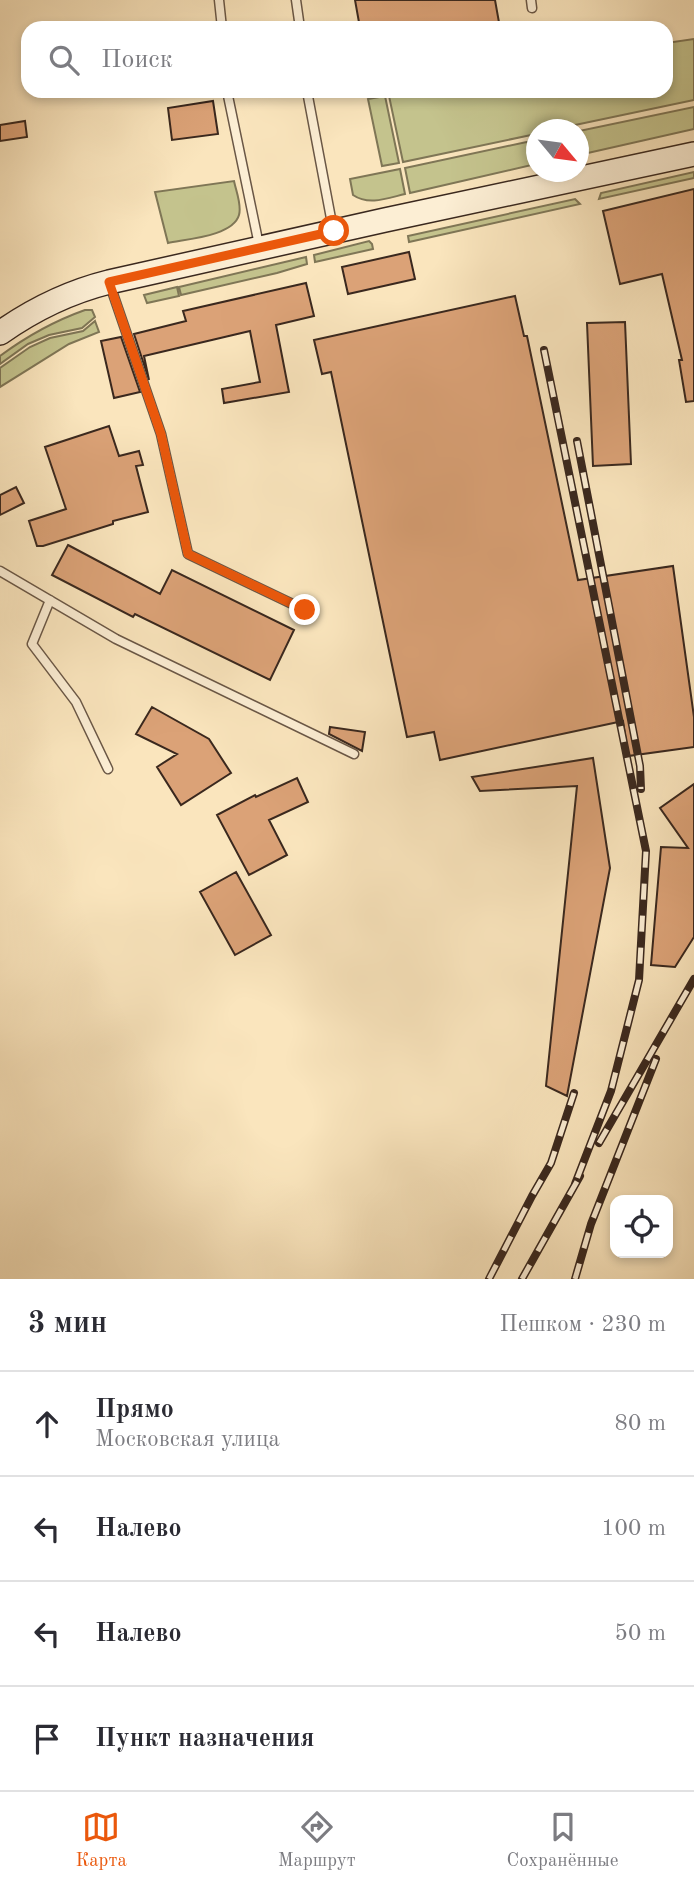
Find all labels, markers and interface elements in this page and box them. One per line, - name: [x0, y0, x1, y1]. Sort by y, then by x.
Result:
- search box: [21, 21, 673, 98]
- icon: search: [45, 41, 83, 79]
- text: Поиск: [101, 47, 173, 73]
- north arrow: [526, 119, 589, 182]
- route start: [318, 215, 349, 246]
- route end: [289, 594, 320, 625]
- map controls: [610, 1195, 673, 1258]
- button: locate: [610, 1195, 673, 1258]
- text: 3 мин: [28, 1309, 107, 1339]
- text: Пешком · 230 m: [500, 1313, 666, 1336]
- text: Прямо: [95, 1397, 174, 1423]
- icon: ahead: [28, 1405, 66, 1443]
- text: 80 m: [615, 1412, 666, 1435]
- text: Московская улица: [95, 1428, 280, 1451]
- icon: left: [28, 1510, 66, 1548]
- text: Налево: [95, 1516, 182, 1542]
- text: 100 m: [601, 1517, 666, 1540]
- icon: left: [28, 1615, 66, 1653]
- text: Налево: [95, 1621, 182, 1647]
- text: 50 m: [615, 1622, 666, 1645]
- icon: arrive: [28, 1720, 66, 1758]
- text: Пункт назначения: [95, 1726, 314, 1752]
- tab: Карта: [75, 1808, 127, 1873]
- tab: Маршрут: [278, 1808, 356, 1873]
- tab: Сохранённые: [507, 1808, 619, 1873]

